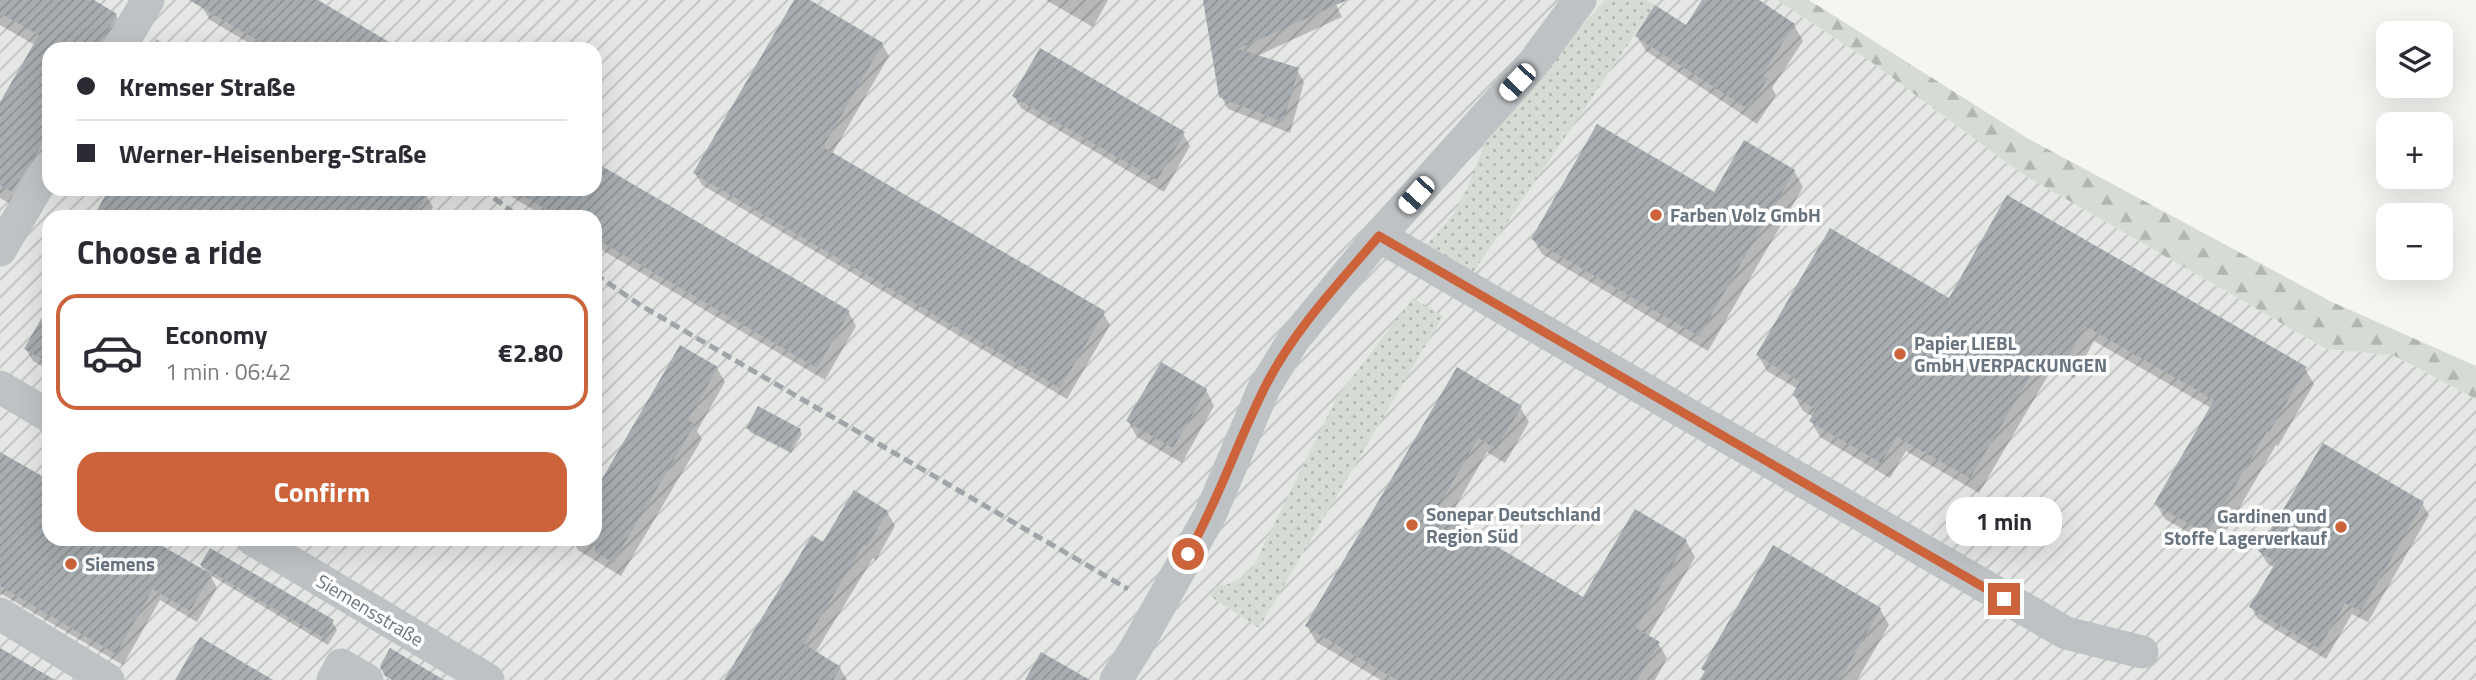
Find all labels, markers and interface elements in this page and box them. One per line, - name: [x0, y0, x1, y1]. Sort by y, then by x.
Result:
- map controls: [2376, 21, 2453, 280]
- button: layers: [2376, 21, 2453, 98]
- car: [1495, 59, 1540, 105]
- text: Kremser Straße: [119, 67, 296, 106]
- button: +: [2376, 112, 2453, 189]
- text: Werner-Heisenberg-Straße: [119, 134, 427, 173]
- car: [1395, 172, 1438, 218]
- place label: Farben Volz GmbH: [1670, 200, 1821, 229]
- button: −: [2376, 203, 2453, 280]
- marker: Farben Volz GmbH: [1648, 207, 1664, 223]
- text: Choose a ride: [77, 228, 262, 276]
- text: Economy: [165, 315, 267, 354]
- icon: car: [81, 321, 144, 384]
- place label: Papier LIEBL GmbH VERPACKUNGEN: [1914, 328, 2107, 379]
- text: €2.80: [498, 333, 563, 372]
- marker: Papier LIEBL GmbH VERPACKUNGEN: [1892, 346, 1908, 362]
- text: 1 min · 06:42: [165, 354, 291, 389]
- button: Confirm: [77, 452, 567, 532]
- callout: 1 min: [1946, 498, 2062, 546]
- place label: Sonepar Deutschland Region Süd: [1426, 499, 1601, 550]
- place label: Gardinen und Stoffe Lagerverkauf: [2164, 501, 2327, 552]
- text: 1 min: [1976, 504, 2032, 539]
- marker: Sonepar Deutschland Region Süd: [1404, 517, 1420, 533]
- marker: Gardinen und Stoffe Lagerverkauf: [2333, 519, 2349, 535]
- route start: [1172, 538, 1204, 570]
- place label: Siemens: [85, 549, 155, 578]
- marker: Siemens: [63, 556, 79, 572]
- street label: Siemensstraße: [311, 566, 429, 653]
- route end: [1988, 583, 2020, 615]

